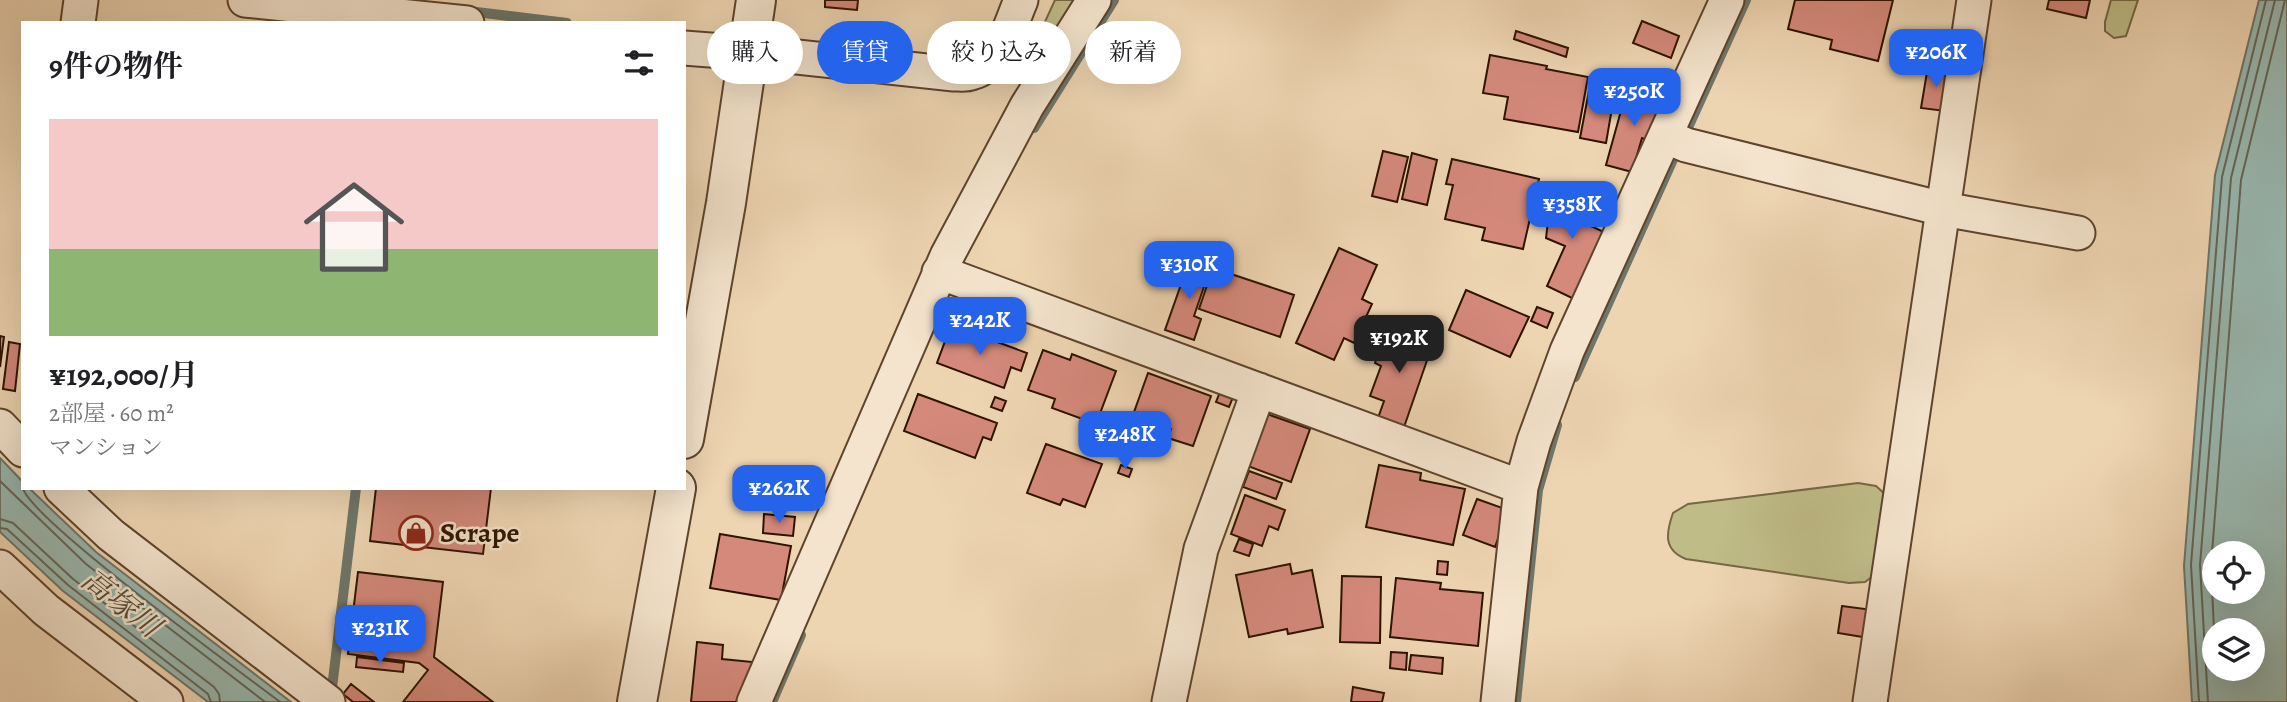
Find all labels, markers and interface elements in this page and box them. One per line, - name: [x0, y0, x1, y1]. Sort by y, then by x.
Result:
- chip: 購入: [707, 21, 803, 84]
- chip: 賃貸: [817, 21, 913, 84]
- chip: 絞り込み: [927, 21, 1071, 84]
- chip: 新着: [1085, 21, 1181, 84]
- pin: ¥206K: [1887, 29, 1985, 89]
- text: ¥206K: [1905, 36, 1967, 67]
- icon: filters: [620, 44, 658, 82]
- text: 9件の物件: [49, 46, 183, 86]
- pin: ¥250K: [1585, 68, 1683, 128]
- text: ¥250K: [1604, 75, 1664, 106]
- icon: home: [291, 164, 417, 290]
- pin: ¥358K: [1523, 182, 1621, 241]
- text: ¥358K: [1542, 188, 1602, 219]
- pin: ¥310K: [1140, 242, 1238, 301]
- text: ¥310K: [1160, 248, 1218, 279]
- pin: ¥242K: [931, 298, 1029, 357]
- text: ¥242K: [949, 304, 1011, 335]
- pin: ¥192K: [1350, 316, 1448, 375]
- text: ¥192K: [1370, 322, 1428, 353]
- text: ¥192,000/月: [49, 355, 199, 395]
- text: 2部屋 · 60 m²: [49, 398, 174, 429]
- pin: ¥248K: [1076, 412, 1174, 471]
- text: ¥248K: [1094, 418, 1156, 449]
- text: マンション: [49, 432, 163, 463]
- pin: ¥262K: [730, 466, 828, 525]
- text: ¥262K: [748, 472, 810, 503]
- shop icon: Scrape: [397, 514, 435, 552]
- place label: Scrape: [440, 514, 520, 552]
- map controls: [2202, 541, 2265, 681]
- button: locate: [2202, 541, 2265, 604]
- water label: 高塚川: [73, 560, 171, 648]
- pin: ¥231K: [331, 606, 429, 665]
- text: ¥231K: [351, 612, 409, 643]
- button: layers: [2202, 618, 2265, 681]

